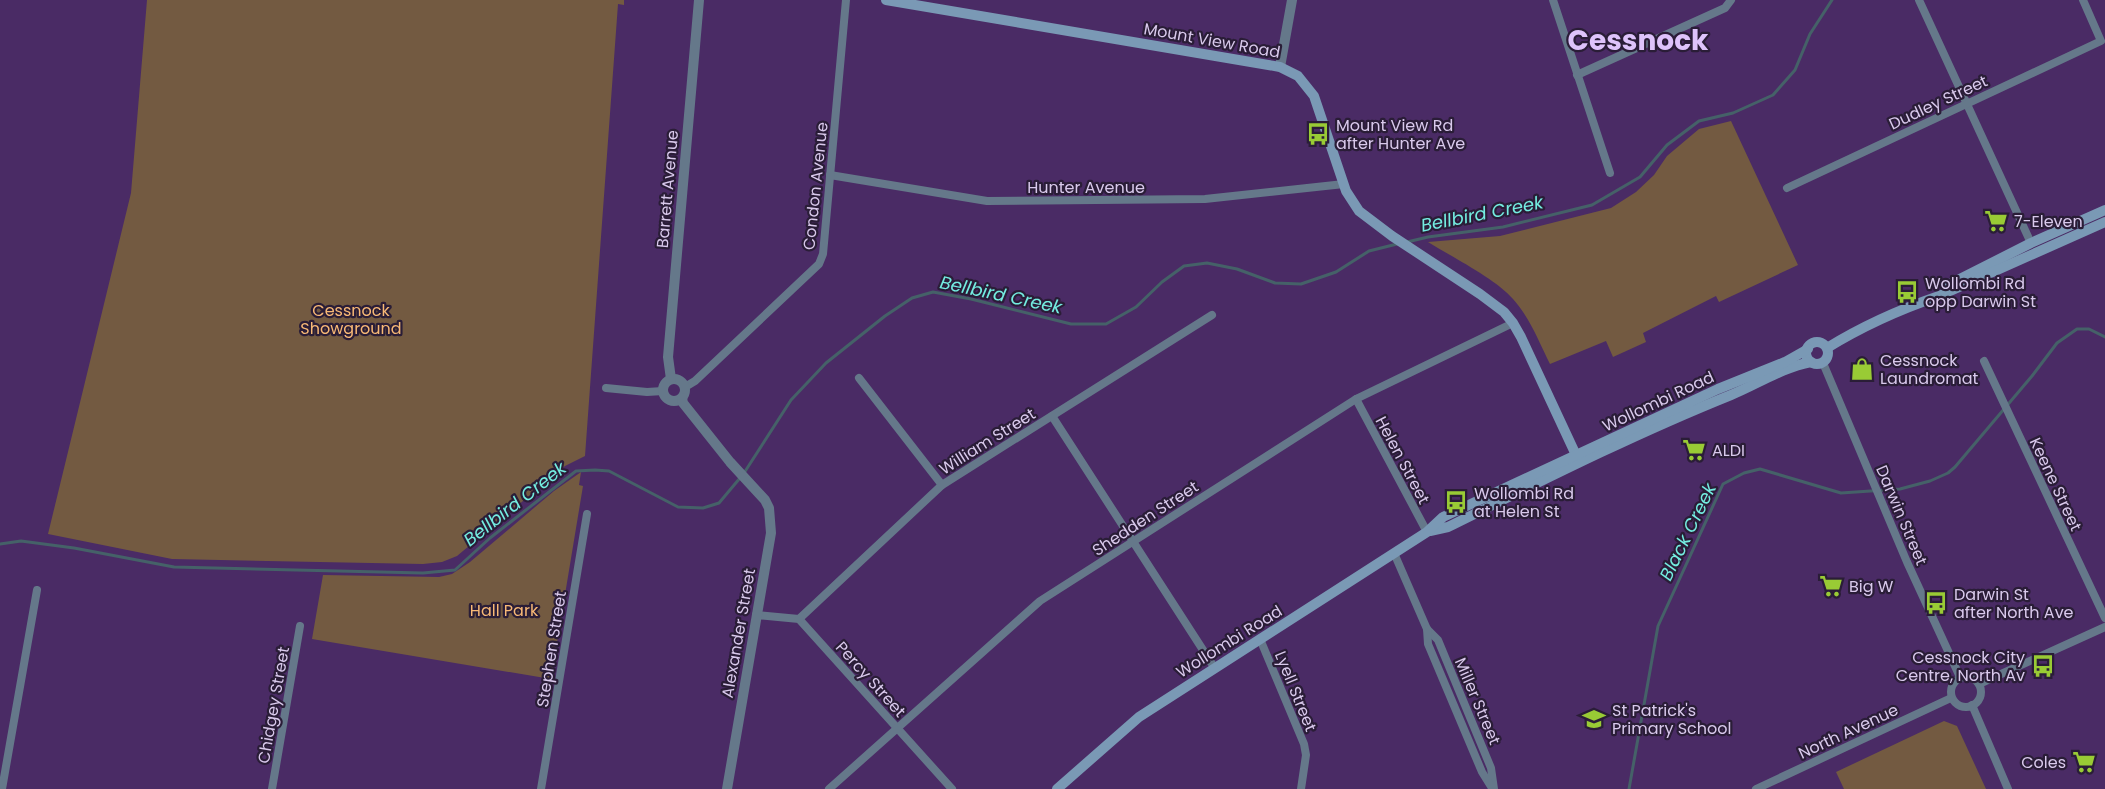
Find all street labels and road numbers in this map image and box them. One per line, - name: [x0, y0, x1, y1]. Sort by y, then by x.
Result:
- street label: Mount View Road: [1142, 17, 1282, 64]
- street label: Dudley Street: [1885, 69, 1991, 135]
- street label: Condon Avenue: [797, 121, 834, 251]
- street label: Barrett Avenue: [651, 129, 684, 249]
- street label: Hunter Avenue: [1027, 176, 1145, 199]
- street label: Wollombi Road: [1598, 365, 1718, 437]
- street label: William Street: [935, 402, 1040, 480]
- street label: Helen Street: [1370, 412, 1435, 508]
- street label: Keene Street: [2024, 434, 2087, 535]
- street label: Darwin Street: [1870, 462, 1933, 569]
- street label: Shedden Street: [1088, 475, 1203, 561]
- street label: Alexander Street: [716, 566, 761, 700]
- street label: Stephen Street: [531, 589, 572, 709]
- street label: Wollombi Road: [1172, 600, 1287, 683]
- street label: Percy Street: [830, 636, 911, 722]
- street label: Chidgey Street: [252, 645, 295, 765]
- street label: Lyell Street: [1269, 648, 1322, 735]
- street label: Miller Street: [1449, 654, 1506, 748]
- street label: North Avenue: [1794, 698, 1902, 765]

